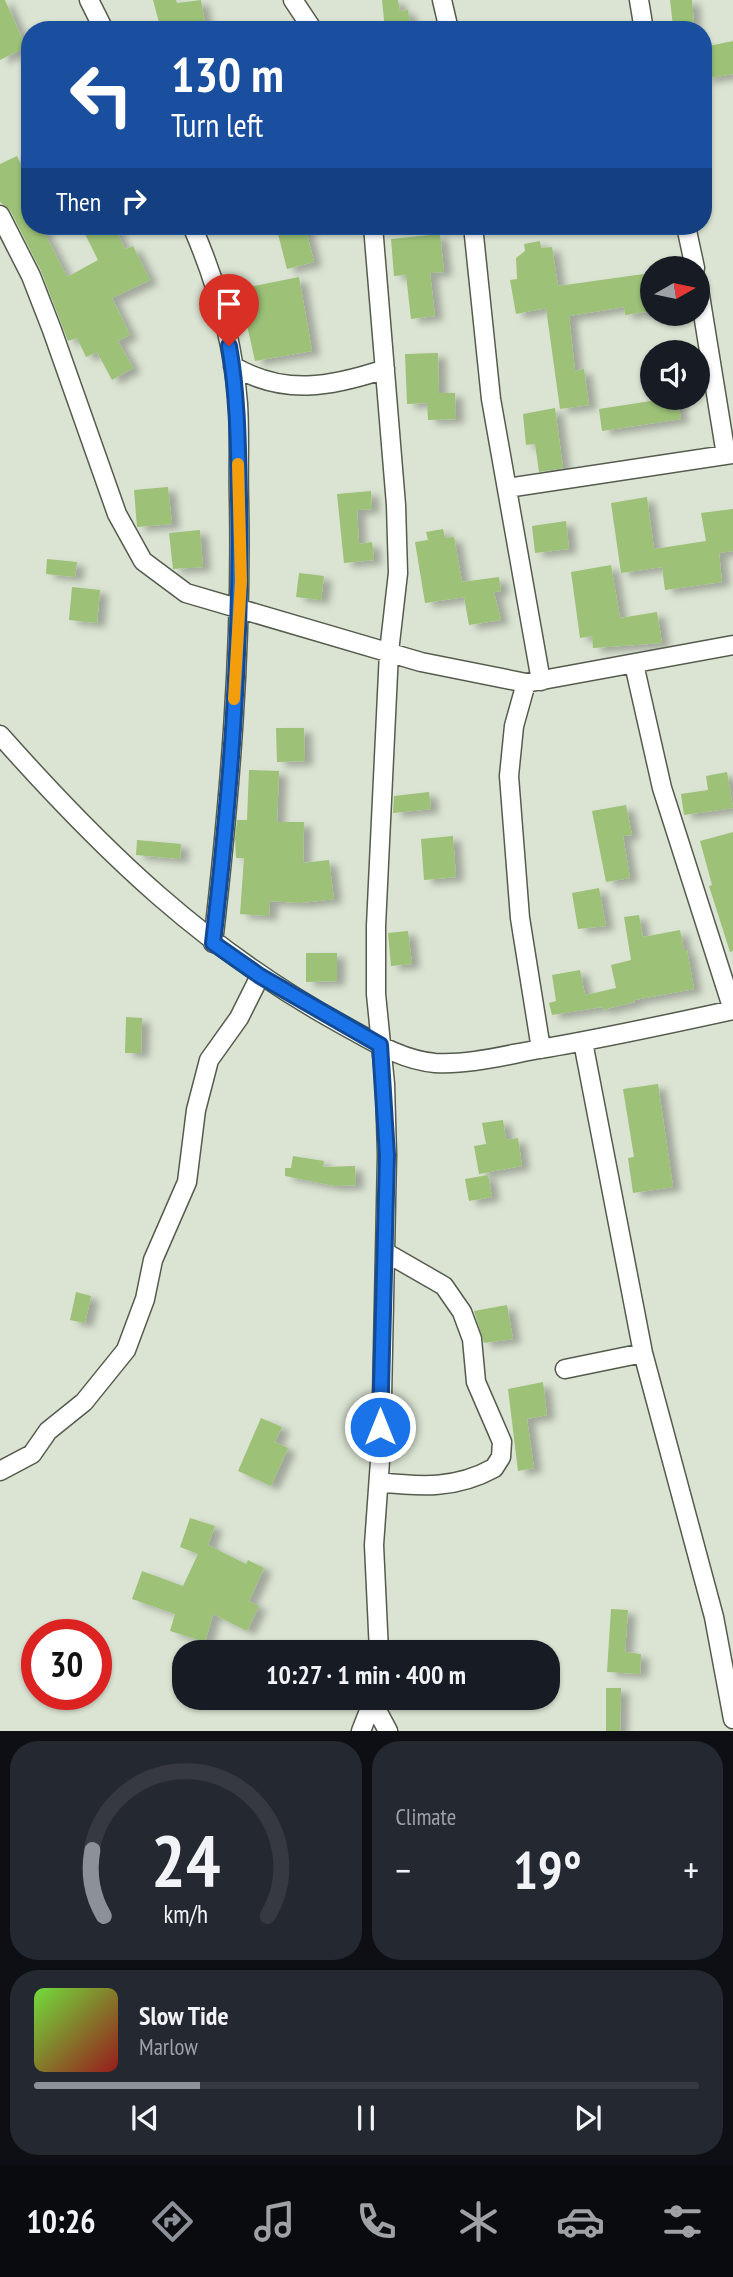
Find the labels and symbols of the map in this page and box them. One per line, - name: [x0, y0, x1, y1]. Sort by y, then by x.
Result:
- north arrow: [640, 256, 710, 326]
- pin: [199, 274, 259, 346]
- position arrow: [343, 1390, 417, 1464]
- speed limit sign: 30: [21, 1619, 112, 1710]

